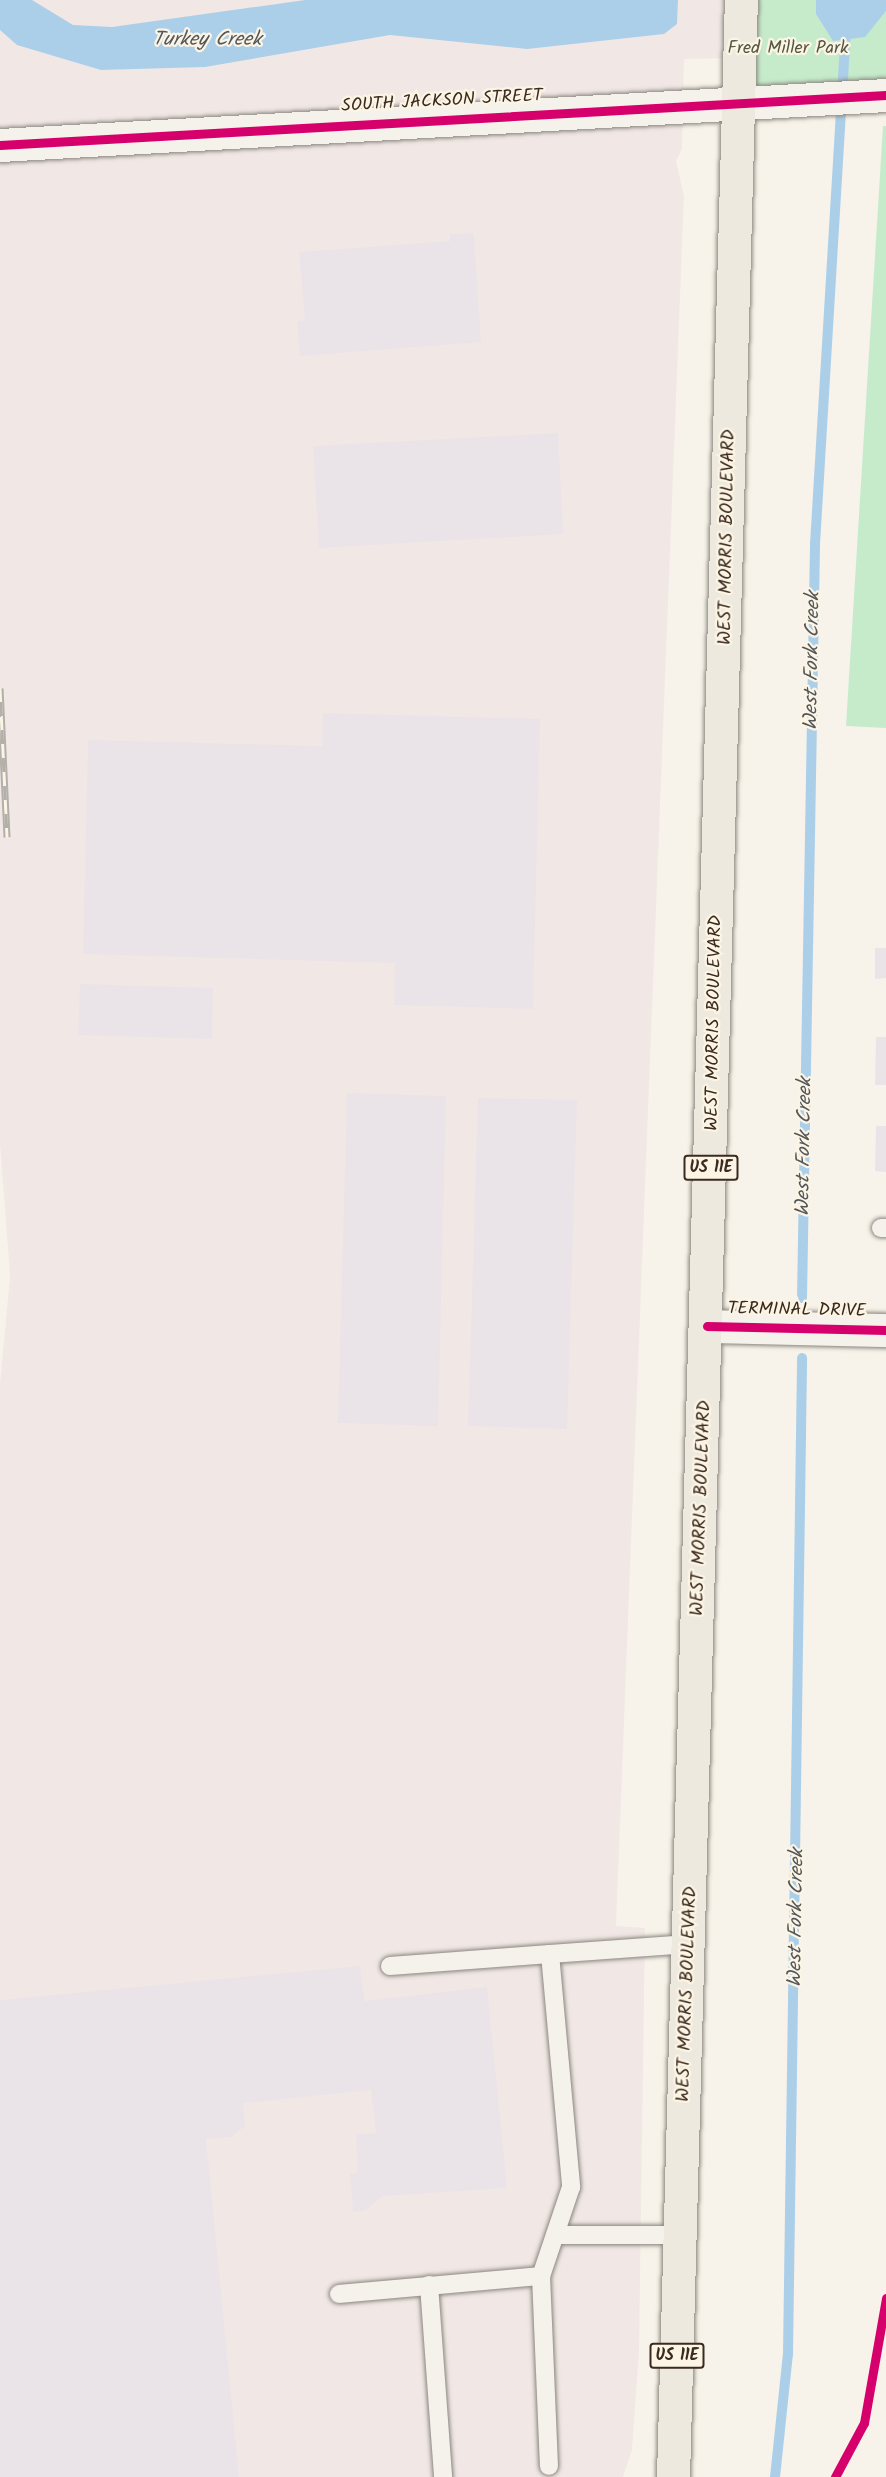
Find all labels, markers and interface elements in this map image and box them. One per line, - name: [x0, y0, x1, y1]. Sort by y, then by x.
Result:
- water label: Turkey Creek: [153, 28, 261, 52]
- park label: Fred Miller Park: [728, 38, 848, 60]
- street label: SOUTH JACKSON STREET: [341, 86, 543, 118]
- street label: WEST MORRIS BOULEVARD: [715, 429, 741, 645]
- water label: West Fork Creek: [800, 592, 826, 730]
- street label: WEST MORRIS BOULEVARD: [702, 915, 728, 1131]
- water label: West Fork Creek: [792, 1078, 818, 1216]
- road number: US 11E: [682, 1155, 740, 1181]
- street label: TERMINAL DRIVE: [728, 1299, 866, 1323]
- street label: WEST MORRIS BOULEVARD: [687, 1400, 717, 1616]
- water label: West Fork Creek: [784, 1849, 810, 1987]
- street label: WEST MORRIS BOULEVARD: [673, 1886, 703, 2102]
- road number: US 11E: [648, 2343, 706, 2369]

